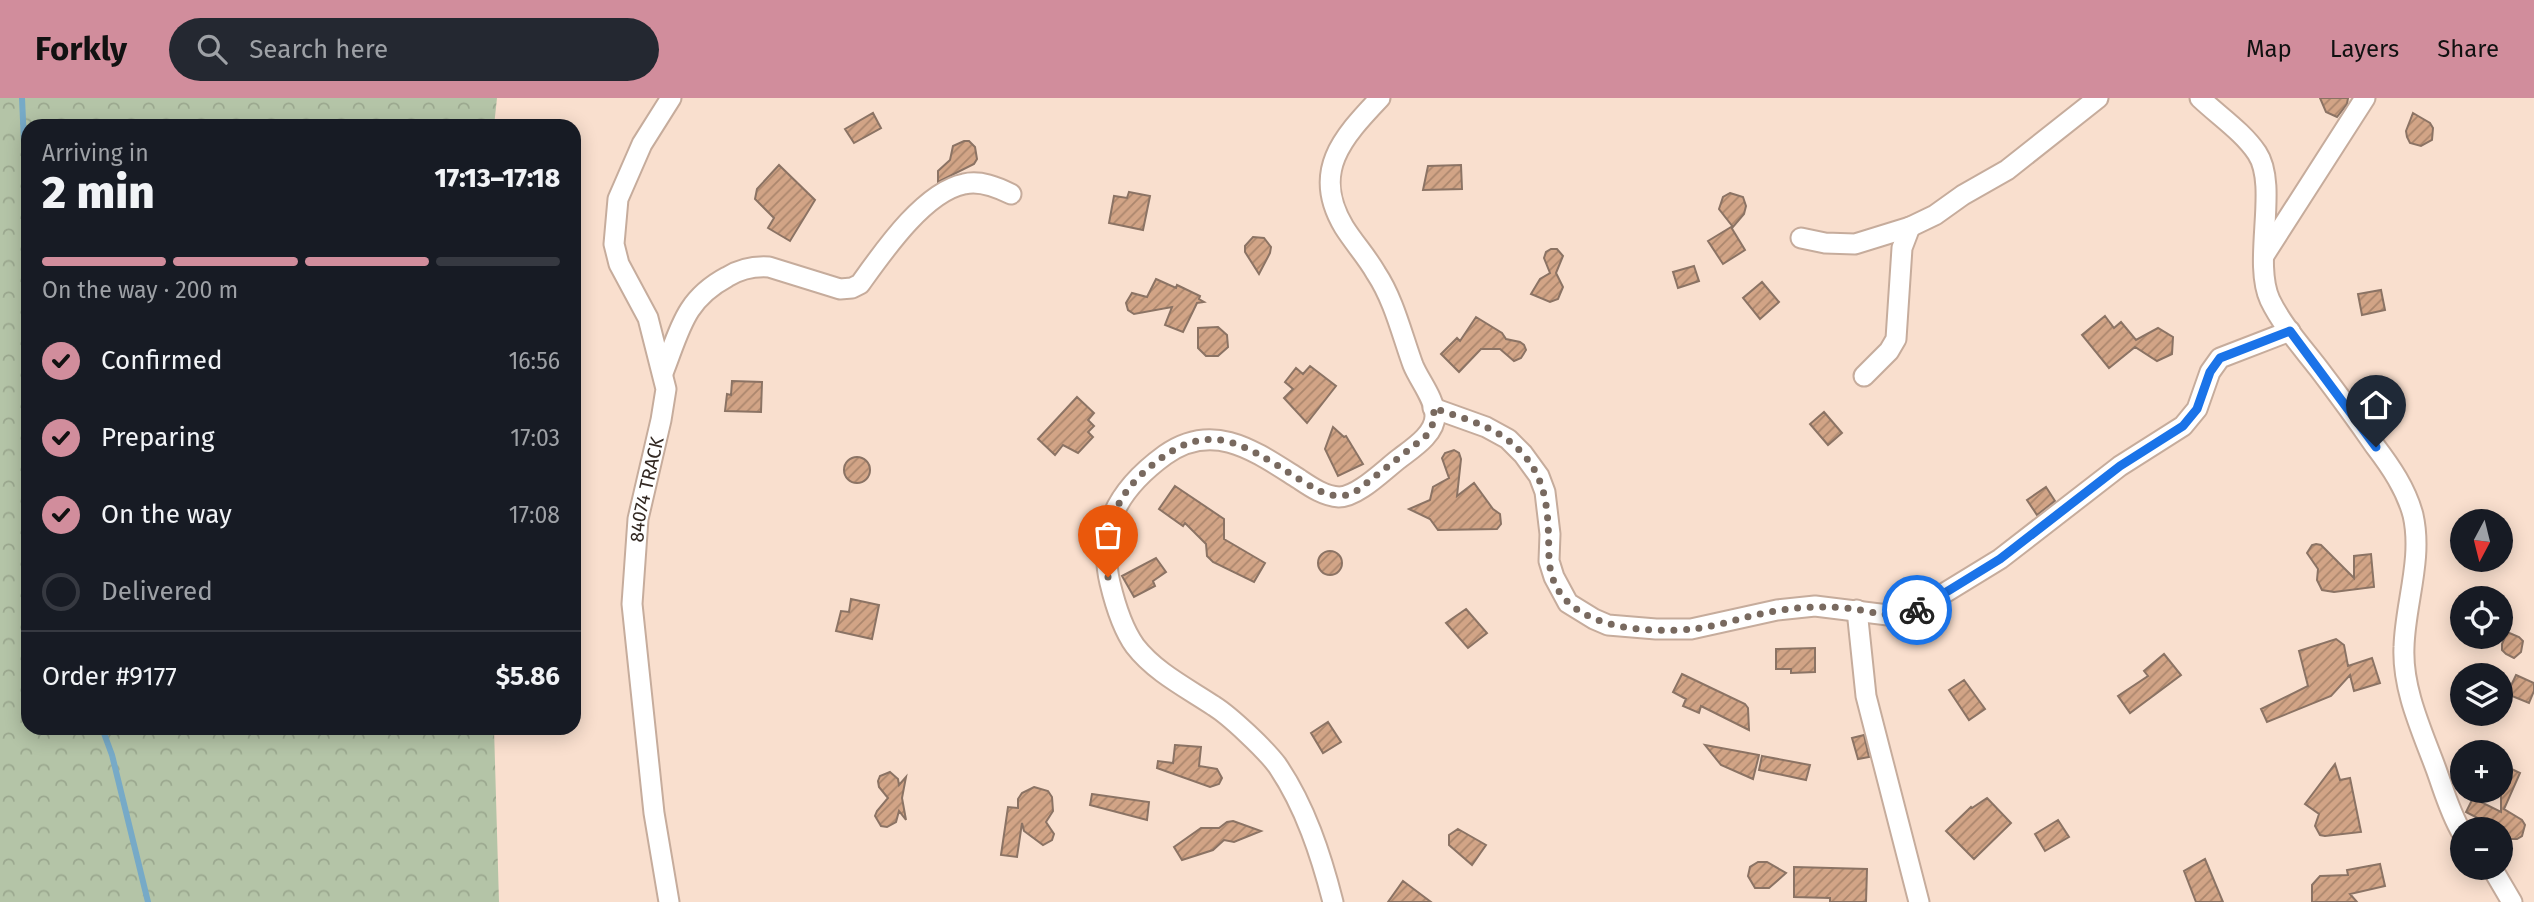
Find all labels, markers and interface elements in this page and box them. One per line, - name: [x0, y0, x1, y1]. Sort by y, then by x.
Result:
- search box: [169, 18, 659, 81]
- text: Forkly: [35, 29, 127, 69]
- icon: search: [193, 30, 231, 68]
- text: Search here: [249, 34, 388, 65]
- text: Map: [2246, 35, 2292, 63]
- text: Layers: [2330, 35, 2399, 63]
- text: Share: [2437, 35, 2499, 63]
- text: Arriving in: [42, 139, 149, 167]
- text: 17:13–17:18: [435, 163, 560, 194]
- text: 2 min: [42, 165, 155, 220]
- text: On the way · 200 m: [42, 276, 238, 304]
- icon: check: [42, 342, 80, 380]
- text: Confirmed: [101, 345, 222, 376]
- text: 16:56: [508, 347, 560, 375]
- pin: [2346, 375, 2406, 447]
- icon: home: [2357, 386, 2395, 424]
- icon: check: [42, 419, 80, 457]
- text: Preparing: [101, 422, 214, 453]
- text: 17:03: [510, 424, 560, 452]
- street label: 84074 TRACK: [625, 434, 668, 543]
- icon: check: [42, 496, 80, 534]
- text: On the way: [101, 499, 232, 530]
- text: 17:08: [509, 501, 560, 529]
- pin: [1078, 505, 1138, 577]
- north arrow: [2450, 509, 2513, 572]
- map controls: [2450, 509, 2513, 880]
- icon: bag: [1089, 516, 1127, 554]
- courier: [1882, 575, 1952, 645]
- text: Delivered: [101, 576, 213, 607]
- button: locate: [2450, 586, 2513, 649]
- icon: bike: [1898, 591, 1936, 629]
- text: Order #9177: [42, 661, 177, 692]
- text: $5.86: [496, 661, 560, 692]
- button: layers: [2450, 663, 2513, 726]
- button: +: [2450, 740, 2513, 803]
- button: −: [2450, 817, 2513, 880]

